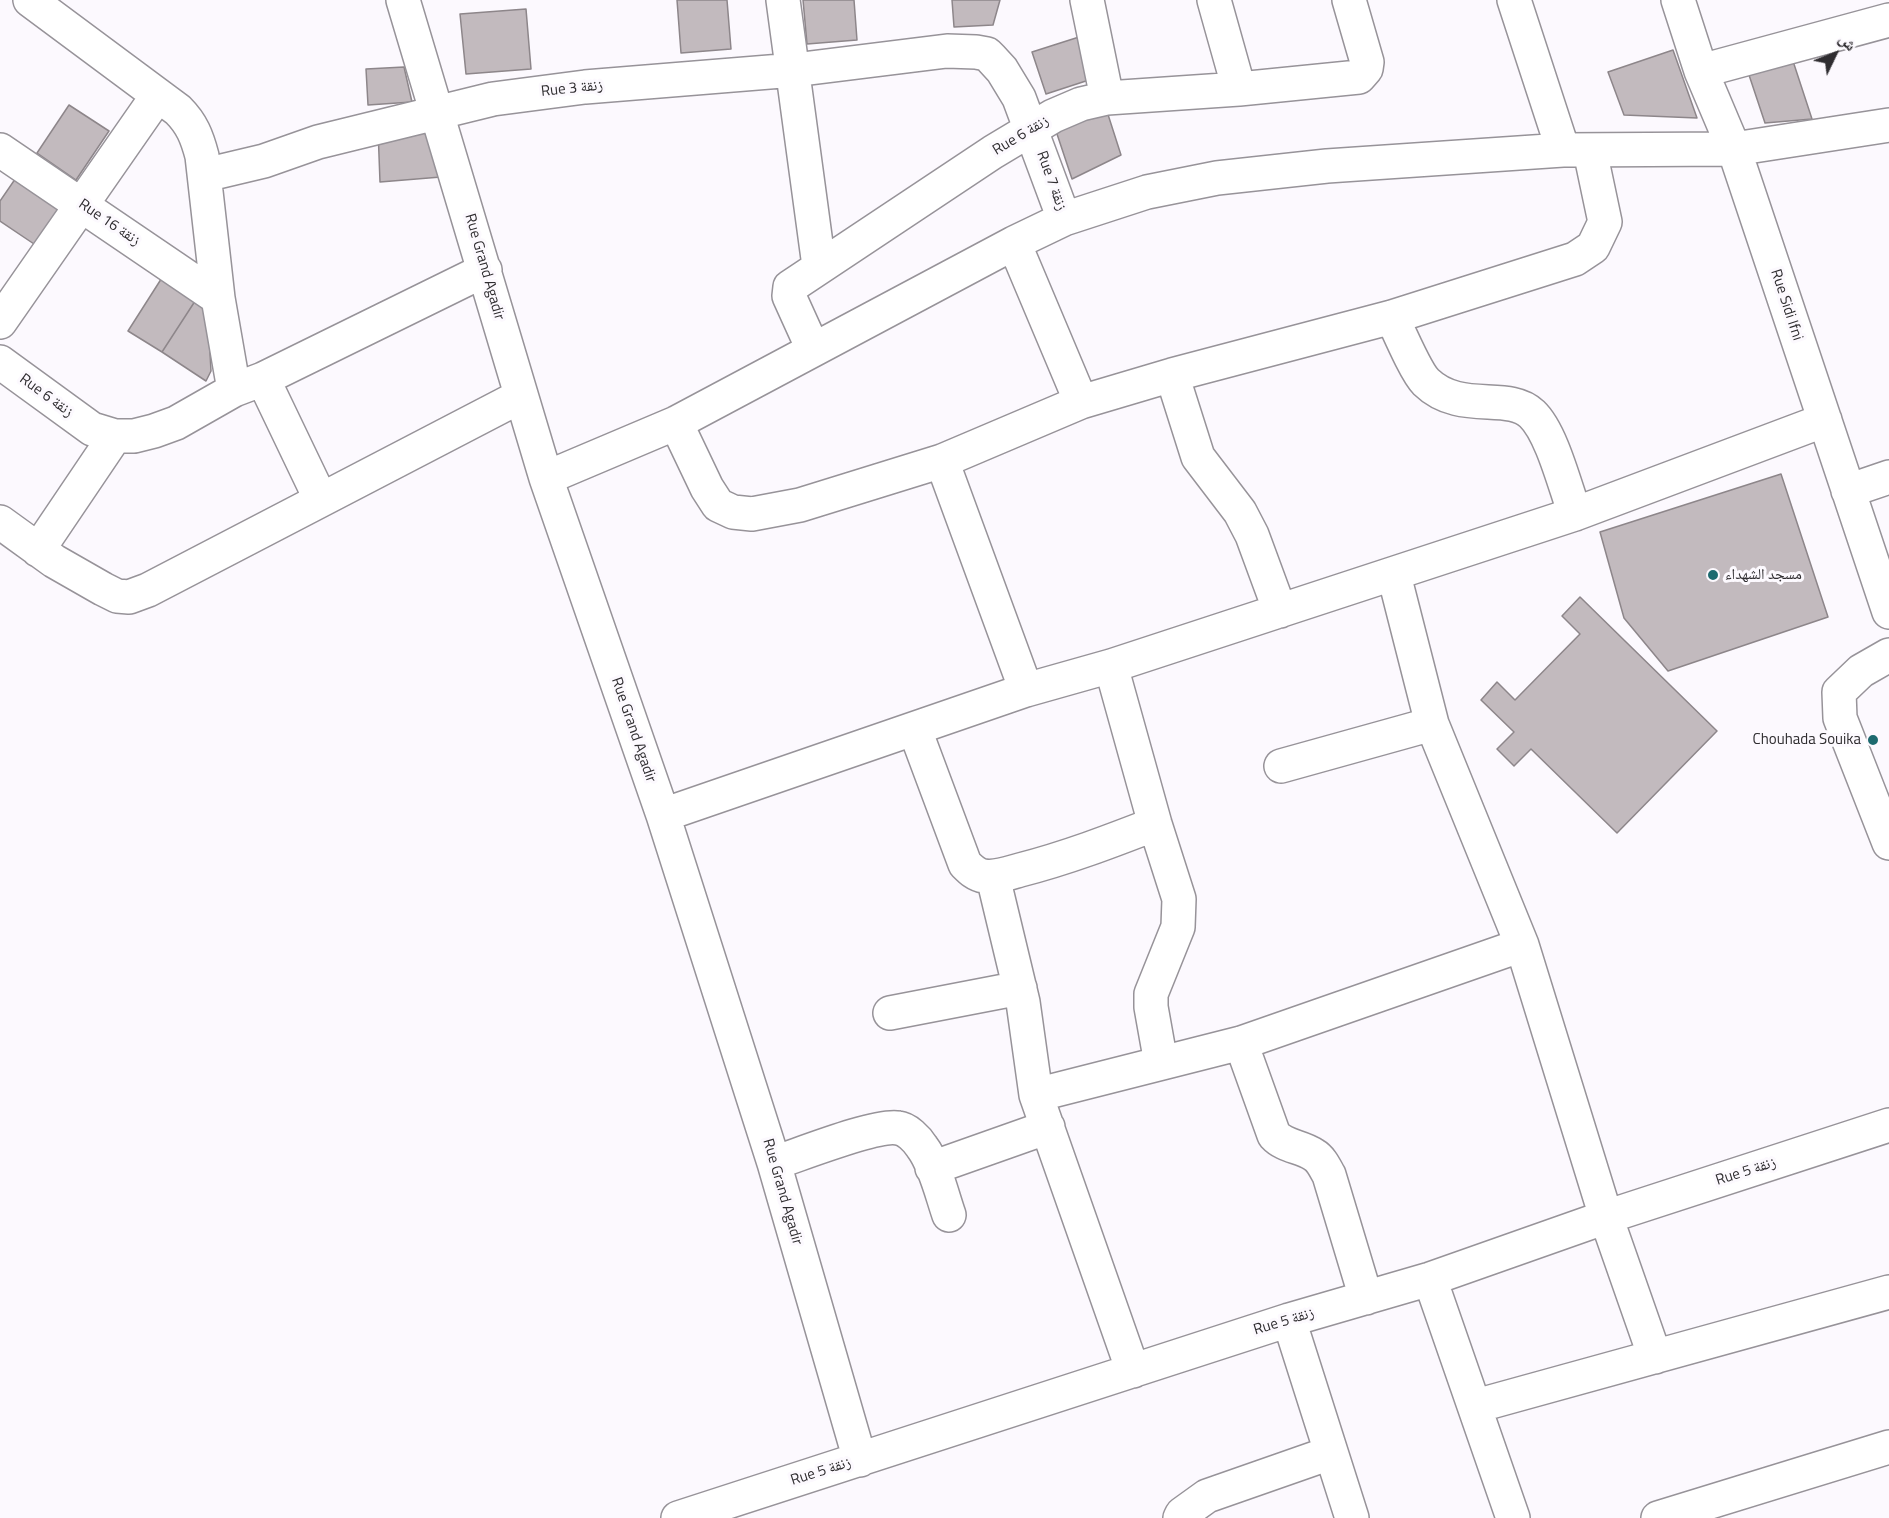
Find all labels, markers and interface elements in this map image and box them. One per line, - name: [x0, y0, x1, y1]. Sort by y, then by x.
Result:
- north arrow: [1805, 24, 1865, 84]
- text: ش: [1834, 27, 1863, 56]
- street label: Rue 3 زنقة: [540, 77, 604, 101]
- street label: Rue 6 زنقة: [990, 112, 1052, 160]
- street label: Rue 7 زنقة: [1032, 149, 1070, 213]
- street label: Rue 16 زنقة: [75, 196, 143, 250]
- street label: Rue Grand Agadir: [460, 212, 508, 322]
- street label: Rue Sidi Ifni: [1766, 267, 1806, 343]
- street label: Rue 6 زنقة: [16, 370, 76, 422]
- place label: مسجد الشهداء: [1725, 566, 1802, 584]
- marker: مسجد الشهداء: [1706, 568, 1720, 582]
- street label: Rue Grand Agadir: [607, 675, 659, 785]
- place label: Chouhada Souika: [1753, 731, 1861, 749]
- marker: Chouhada Souika: [1866, 733, 1880, 747]
- street label: Rue Grand Agadir: [758, 1137, 806, 1247]
- street label: Rue 5 زنقة: [1714, 1154, 1778, 1190]
- street label: Rue 5 زنقة: [1252, 1304, 1316, 1340]
- street label: Rue 5 زنقة: [789, 1454, 853, 1490]

